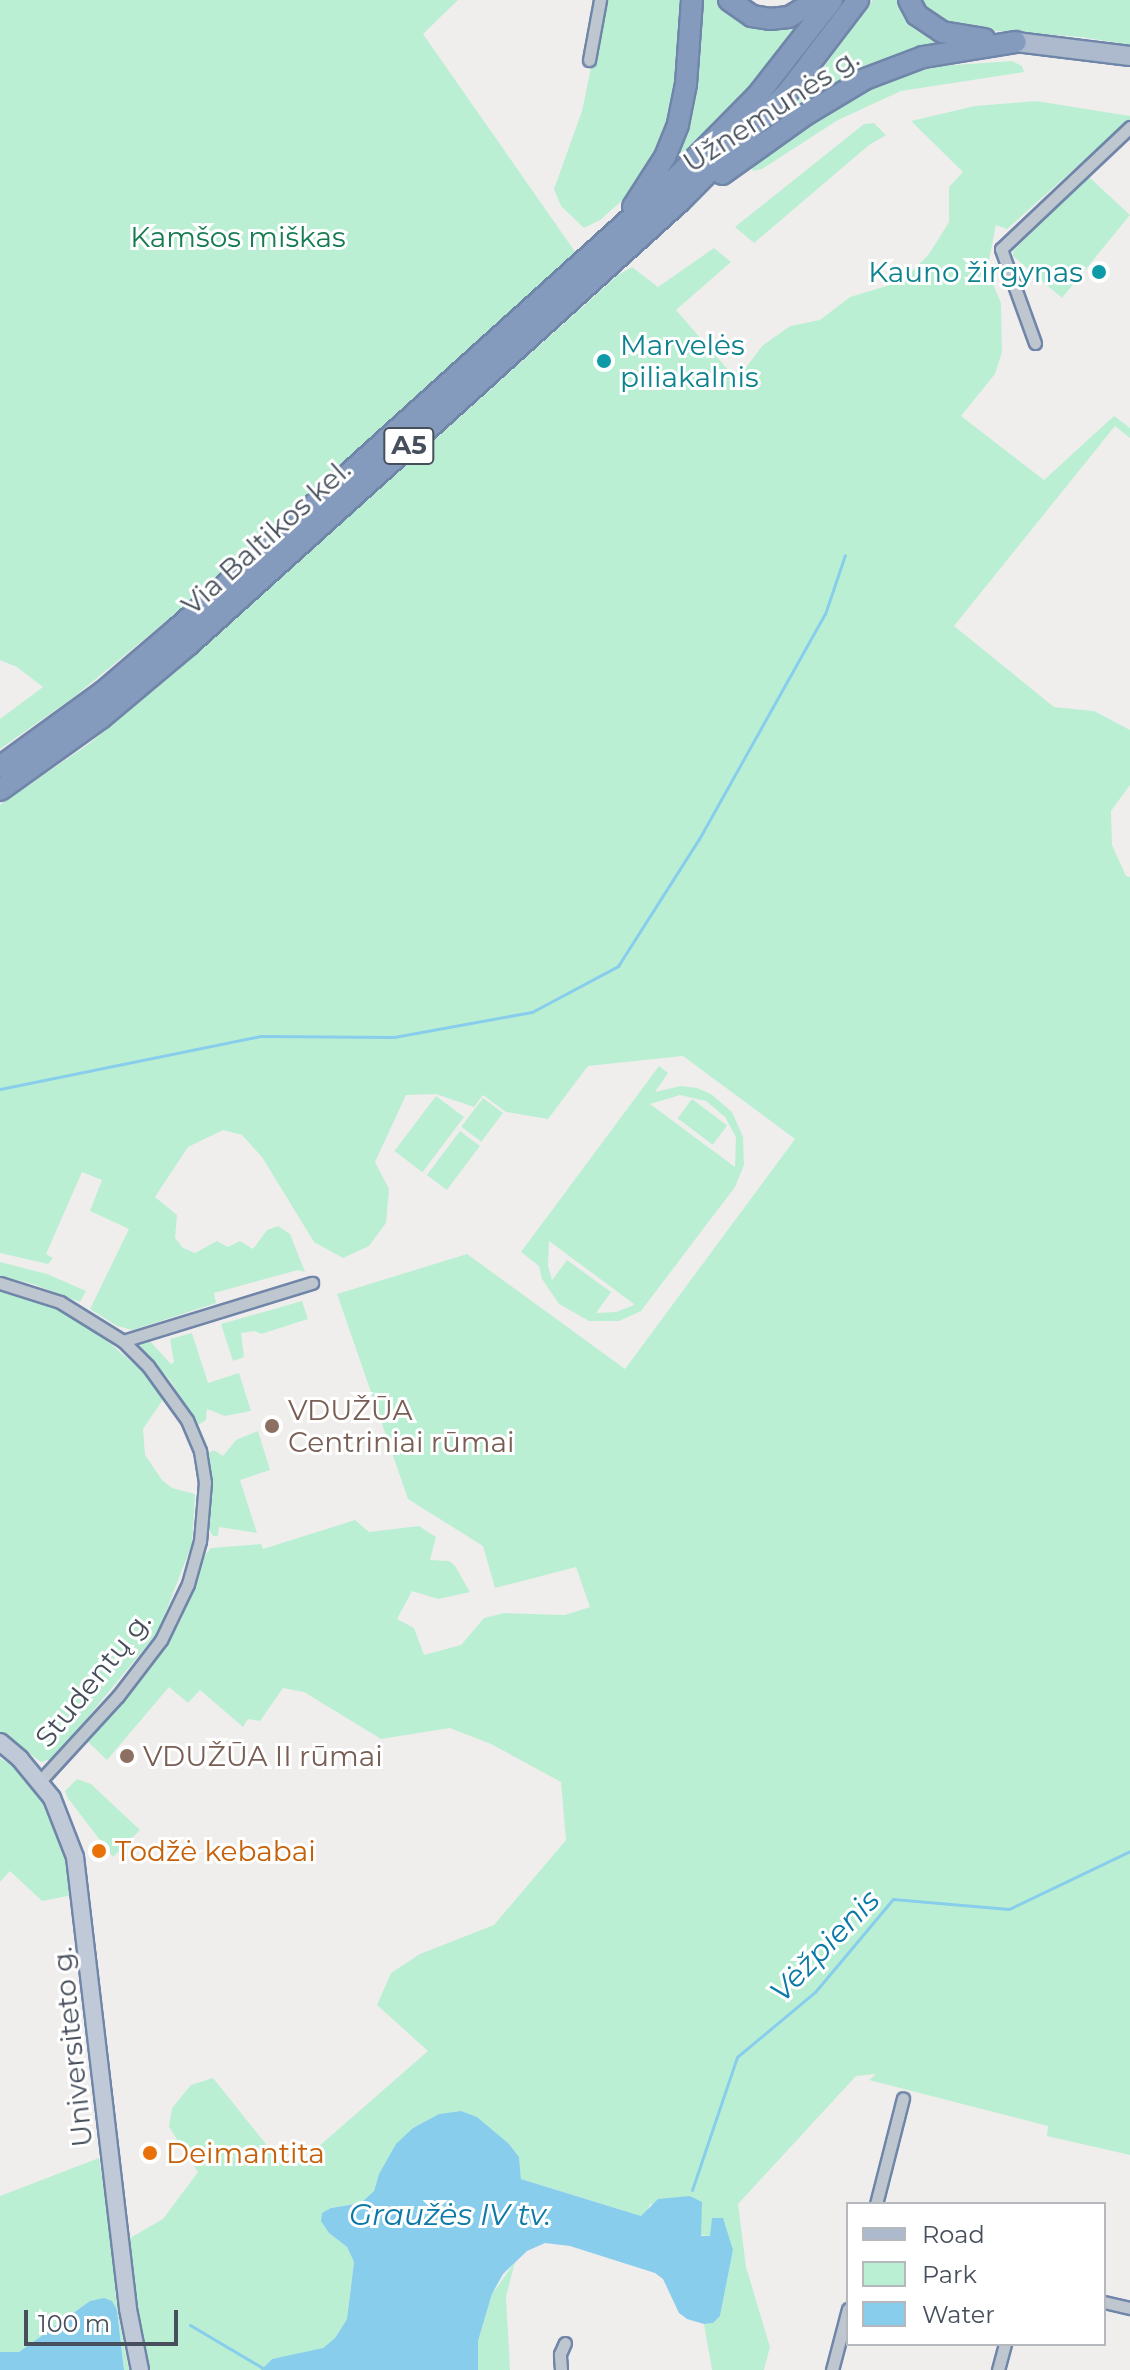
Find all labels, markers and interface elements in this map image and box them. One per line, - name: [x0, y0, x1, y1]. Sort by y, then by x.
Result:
- street label: Užnemunės g.: [677, 41, 865, 179]
- park label: Kamšos miškas: [130, 220, 346, 254]
- place label: Kauno žirgynas: [868, 255, 1083, 289]
- marker: Kauno žirgynas: [1090, 263, 1108, 281]
- place label: Marvelės piliakalnis: [620, 328, 759, 394]
- marker: Marvelės piliakalnis: [595, 352, 613, 370]
- road number: A5: [383, 424, 435, 468]
- street label: Via Baltikos kel.: [175, 452, 357, 622]
- place label: VDUŽŪA Centriniai rūmai: [288, 1393, 515, 1459]
- marker: VDUŽŪA Centriniai rūmai: [263, 1417, 281, 1435]
- street label: Studentų g.: [28, 1604, 158, 1754]
- place label: VDUŽŪA II rūmai: [143, 1739, 383, 1773]
- marker: VDUŽŪA II rūmai: [118, 1747, 136, 1765]
- place label: Todžė kebabai: [115, 1834, 316, 1868]
- marker: Todžė kebabai: [90, 1842, 108, 1860]
- water label: Vėžpienis: [763, 1882, 887, 2010]
- street label: Universiteto g.: [45, 1945, 99, 2149]
- place label: Deimantita: [166, 2136, 325, 2170]
- marker: Deimantita: [141, 2144, 159, 2162]
- water label: Graužės IV tv.: [349, 2197, 551, 2233]
- legend: [846, 2202, 1106, 2346]
- text: Road: [922, 2220, 985, 2249]
- text: Park: [922, 2260, 977, 2289]
- scale bar: [28, 2294, 182, 2344]
- text: Water: [922, 2300, 995, 2329]
- text: 100 m: [38, 2309, 110, 2338]

